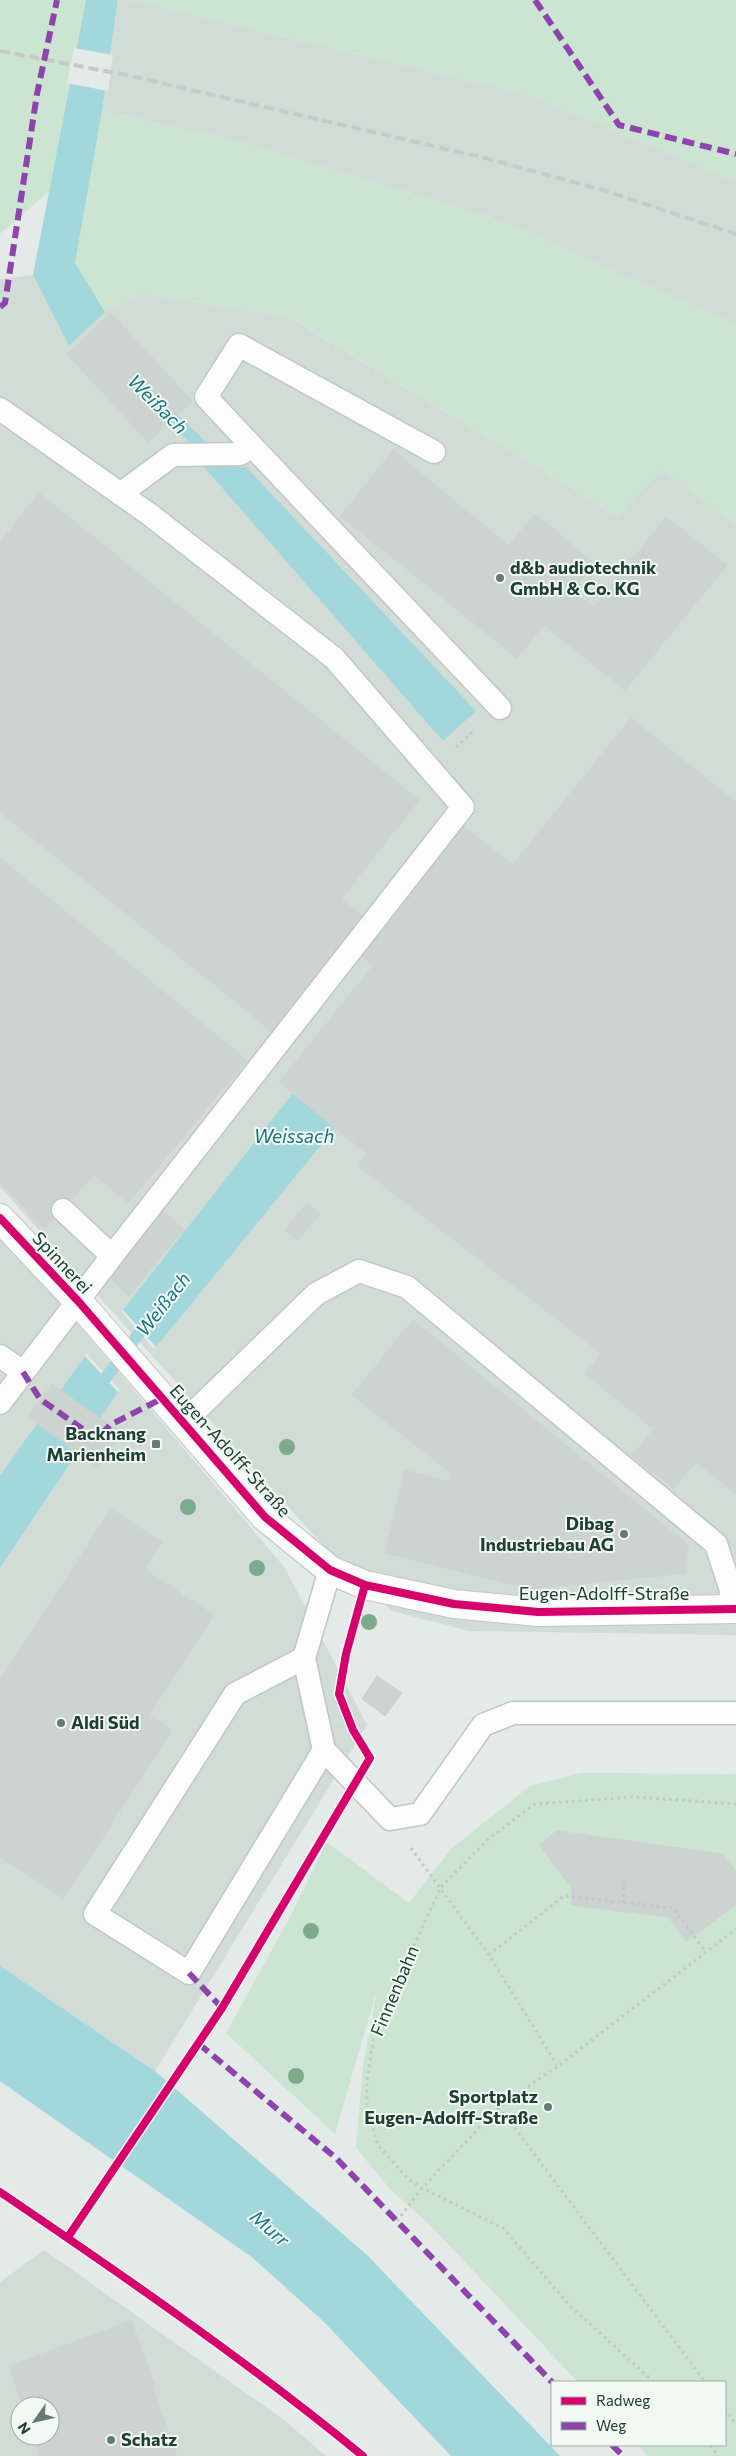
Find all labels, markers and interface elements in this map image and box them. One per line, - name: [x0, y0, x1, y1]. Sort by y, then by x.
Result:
- water label: Weißach: [124, 369, 193, 438]
- place label: d&b audiotechnik GmbH & Co. KG: [510, 556, 657, 599]
- marker: d&b audiotechnik GmbH & Co. KG: [494, 572, 506, 584]
- water label: Weissach: [254, 1124, 334, 1147]
- street label: Spinnerei: [28, 1227, 97, 1298]
- water label: Weißach: [130, 1267, 195, 1340]
- street label: Eugen-Adolff-Straße: [165, 1380, 296, 1521]
- place label: Backnang Marienheim: [46, 1422, 146, 1465]
- marker: Backnang Marienheim: [150, 1438, 162, 1450]
- place label: Dibag Industriebau AG: [480, 1512, 614, 1555]
- marker: Dibag Industriebau AG: [618, 1528, 630, 1540]
- street label: Eugen-Adolff-Straße: [519, 1582, 689, 1604]
- place label: Aldi Süd: [71, 1711, 139, 1733]
- marker: Aldi Süd: [55, 1717, 67, 1729]
- street label: Finnenbahn: [365, 1942, 423, 2039]
- place label: Sportplatz Eugen-Adolff-Straße: [364, 2085, 538, 2128]
- marker: Sportplatz Eugen-Adolff-Straße: [542, 2101, 554, 2113]
- water label: Murr: [246, 2205, 296, 2252]
- legend: [551, 2381, 726, 2446]
- text: Radweg: [596, 2391, 650, 2409]
- north arrow: [10, 2396, 60, 2446]
- text: Weg: [596, 2416, 626, 2434]
- text: N: [14, 2419, 34, 2438]
- place label: Schatz: [121, 2428, 177, 2450]
- marker: Schatz: [105, 2434, 117, 2446]

